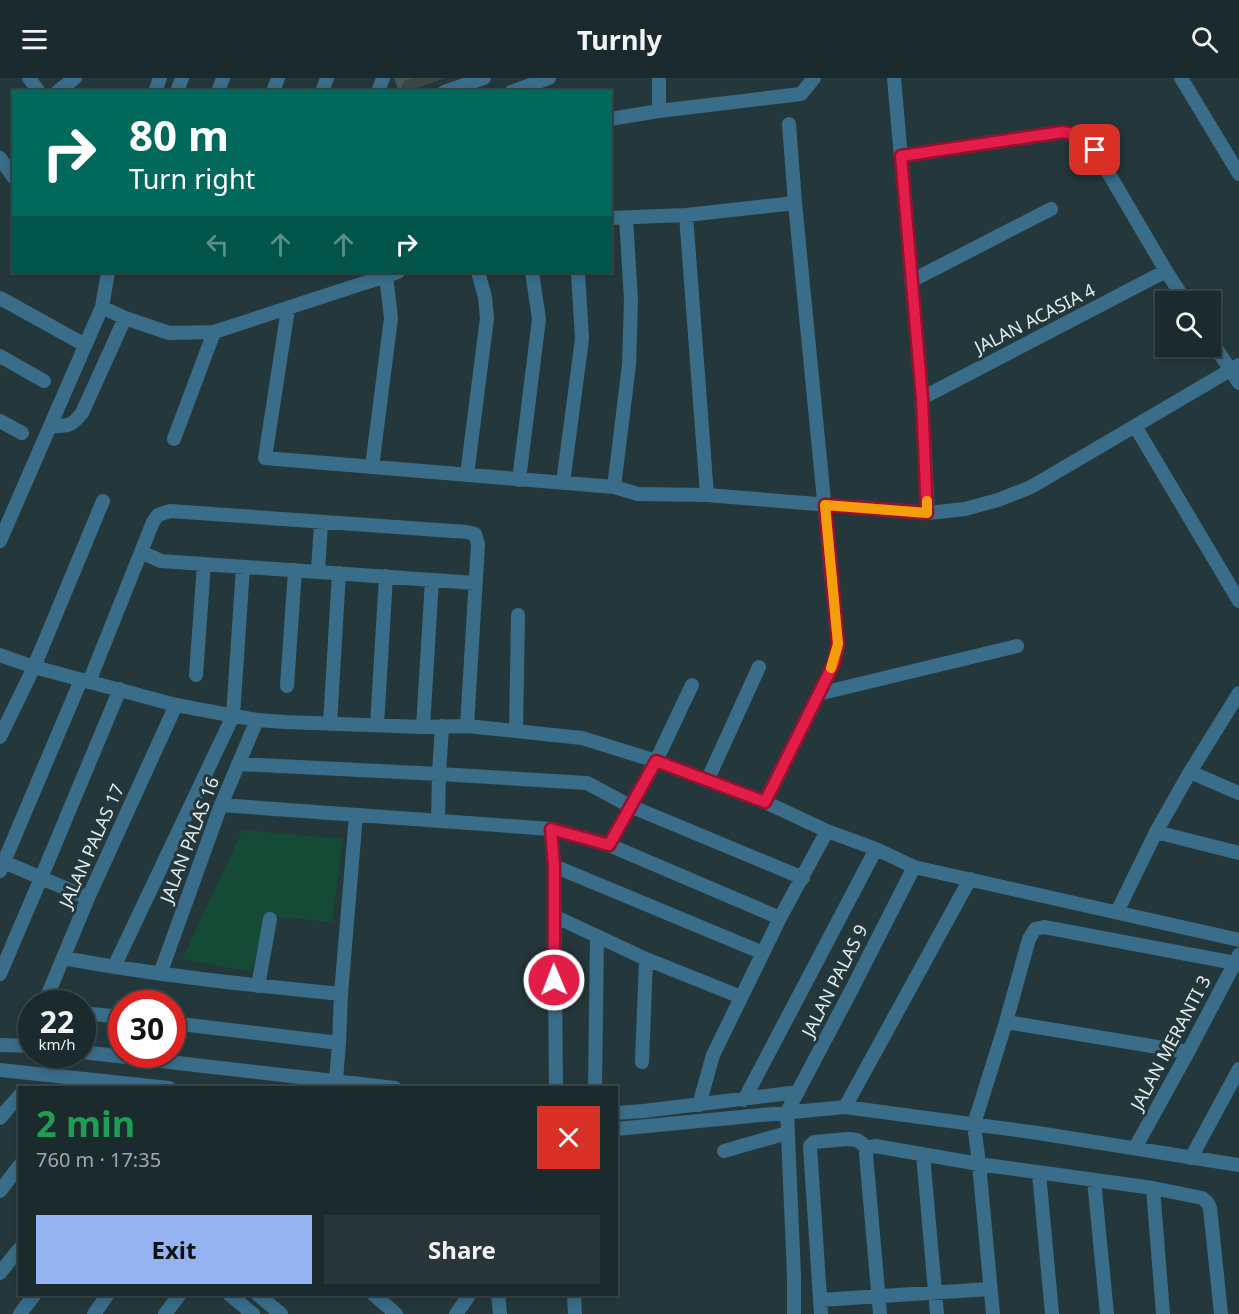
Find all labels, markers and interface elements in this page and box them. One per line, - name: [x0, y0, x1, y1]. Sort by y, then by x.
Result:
- text: Turnly: [577, 21, 662, 58]
- icon: menu: [18, 23, 51, 56]
- icon: search: [1188, 23, 1221, 56]
- text: 80 m: [129, 106, 229, 163]
- icon: right: [30, 114, 108, 192]
- pin: [1069, 124, 1120, 175]
- icon: arrive: [1078, 133, 1111, 166]
- text: Turn right: [129, 160, 255, 197]
- icon: left: [201, 228, 234, 261]
- icon: ahead: [264, 228, 297, 261]
- icon: ahead: [327, 228, 360, 261]
- icon: right: [390, 228, 423, 261]
- street label: JALAN ACASIA 4: [968, 277, 1099, 360]
- map controls: [1155, 291, 1221, 357]
- button: search: [1155, 291, 1221, 357]
- street label: JALAN PALAS 16: [153, 773, 224, 908]
- street label: JALAN PALAS 17: [52, 780, 129, 913]
- street label: JALAN PALAS 9: [795, 920, 873, 1043]
- position arrow: [522, 948, 586, 1012]
- street label: JALAN MERANTI 3: [1123, 971, 1216, 1116]
- speed limit sign: 30: [108, 990, 186, 1068]
- text: 22: [40, 1001, 74, 1042]
- text: km/h: [39, 1034, 75, 1054]
- text: 2 min: [36, 1099, 135, 1148]
- button: close: [537, 1106, 600, 1169]
- text: 760 m · 17:35: [36, 1146, 161, 1173]
- button: Exit: [36, 1215, 312, 1284]
- button: Share: [324, 1215, 600, 1284]

